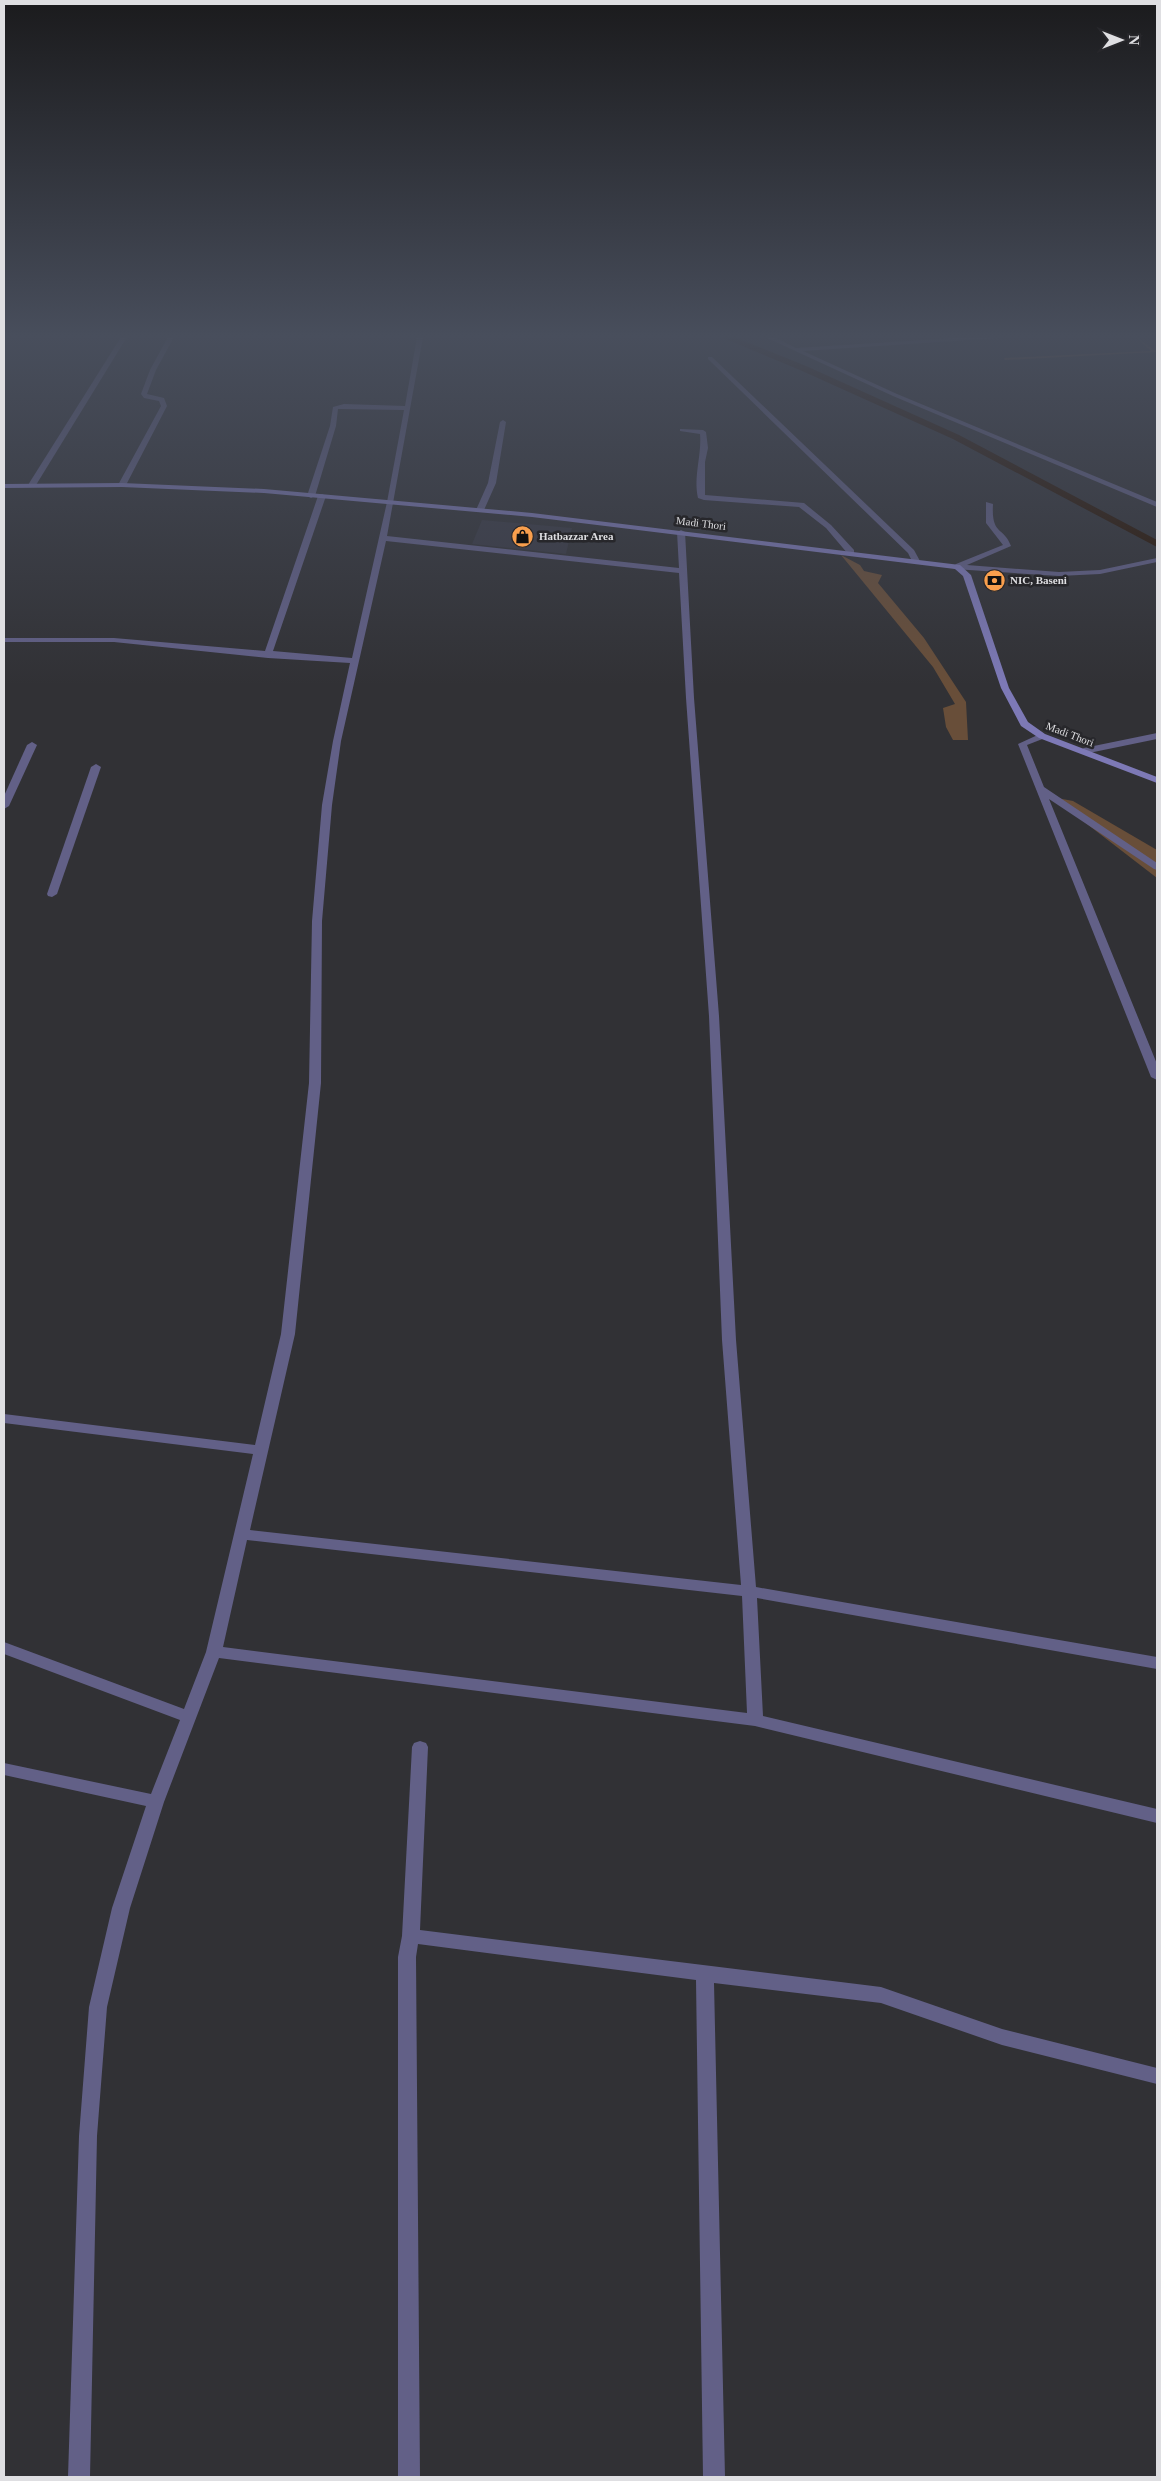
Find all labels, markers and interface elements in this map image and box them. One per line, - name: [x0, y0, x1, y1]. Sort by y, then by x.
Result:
- north arrow: [1096, 15, 1146, 65]
- text: N: [1126, 35, 1141, 45]
- street label: Madi Thori: [675, 514, 727, 532]
- shop icon: Hatbazzar Area: [511, 524, 535, 548]
- place label: Hatbazzar Area: [539, 530, 614, 542]
- bank icon: NIC, Baseni: [982, 568, 1006, 592]
- place label: NIC, Baseni: [1010, 574, 1067, 586]
- street label: Madi Thori: [1044, 719, 1096, 749]

